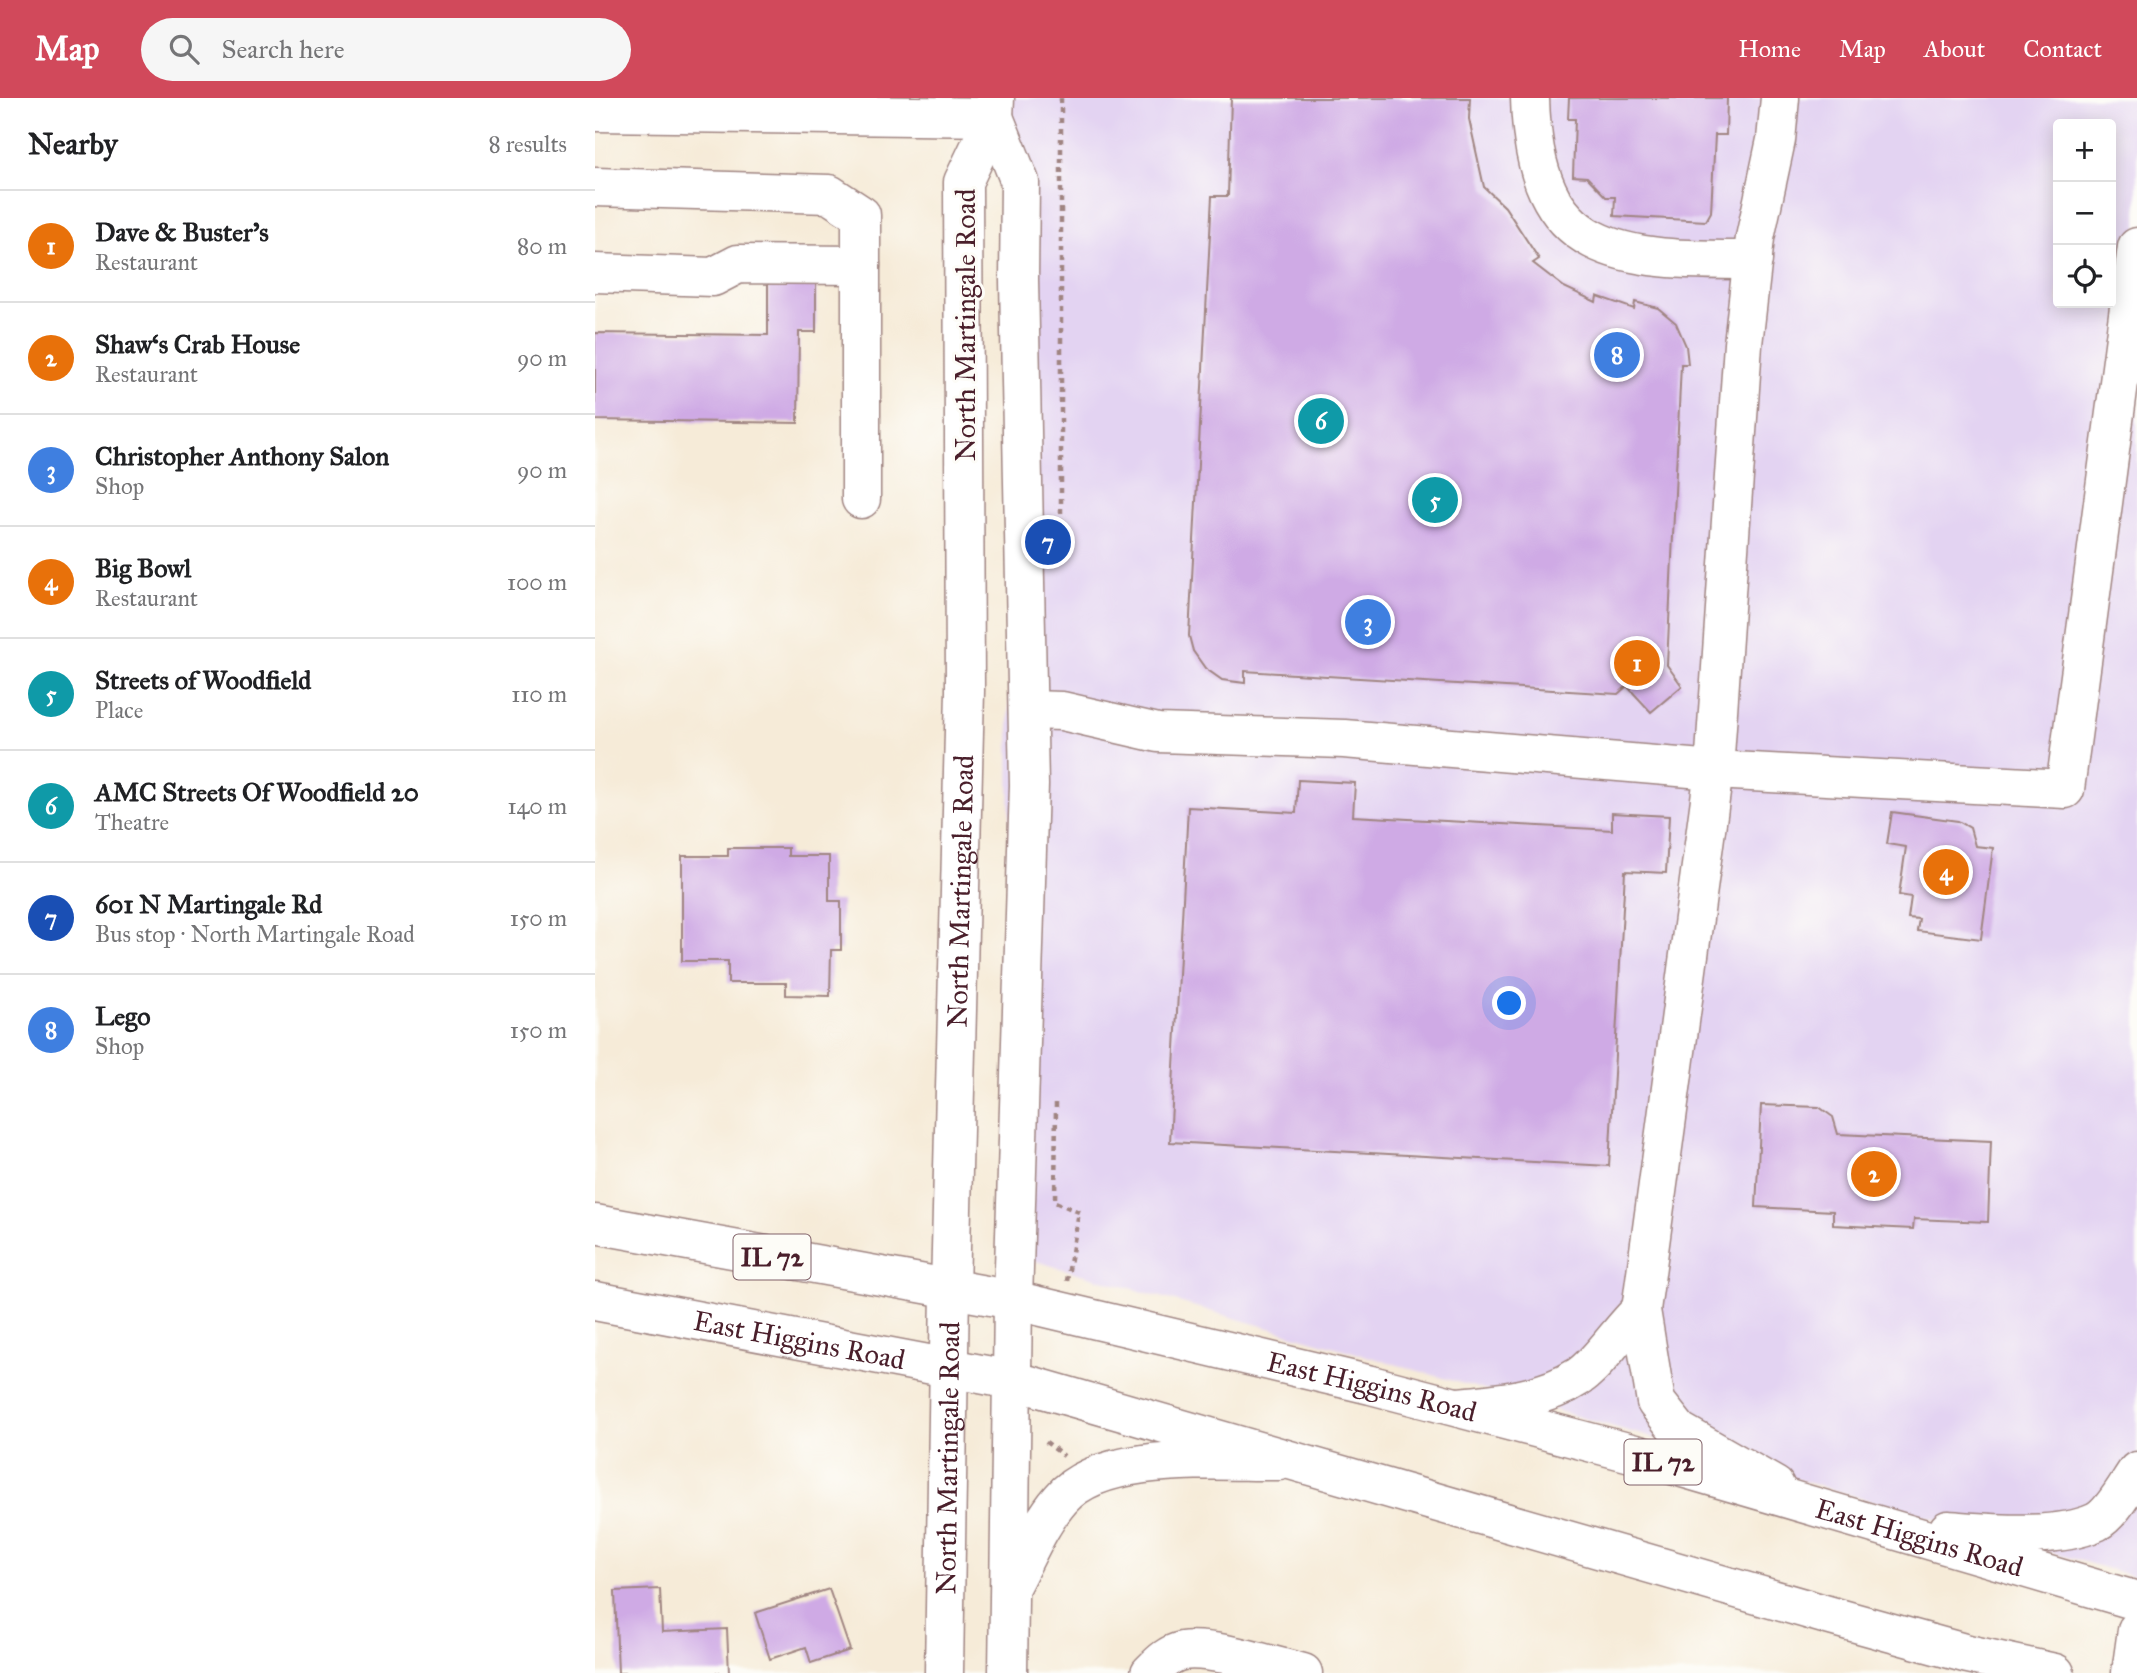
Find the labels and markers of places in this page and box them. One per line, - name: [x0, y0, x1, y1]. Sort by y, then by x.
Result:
- pin: 8: [1594, 329, 1640, 381]
- pin: 6: [1298, 395, 1344, 447]
- pin: 5: [1412, 474, 1458, 526]
- pin: 7: [1025, 516, 1071, 568]
- pin: 3: [1345, 596, 1391, 648]
- pin: 1: [1614, 637, 1660, 689]
- pin: 4: [1923, 846, 1969, 898]
- pin: 2: [1851, 1148, 1897, 1200]

